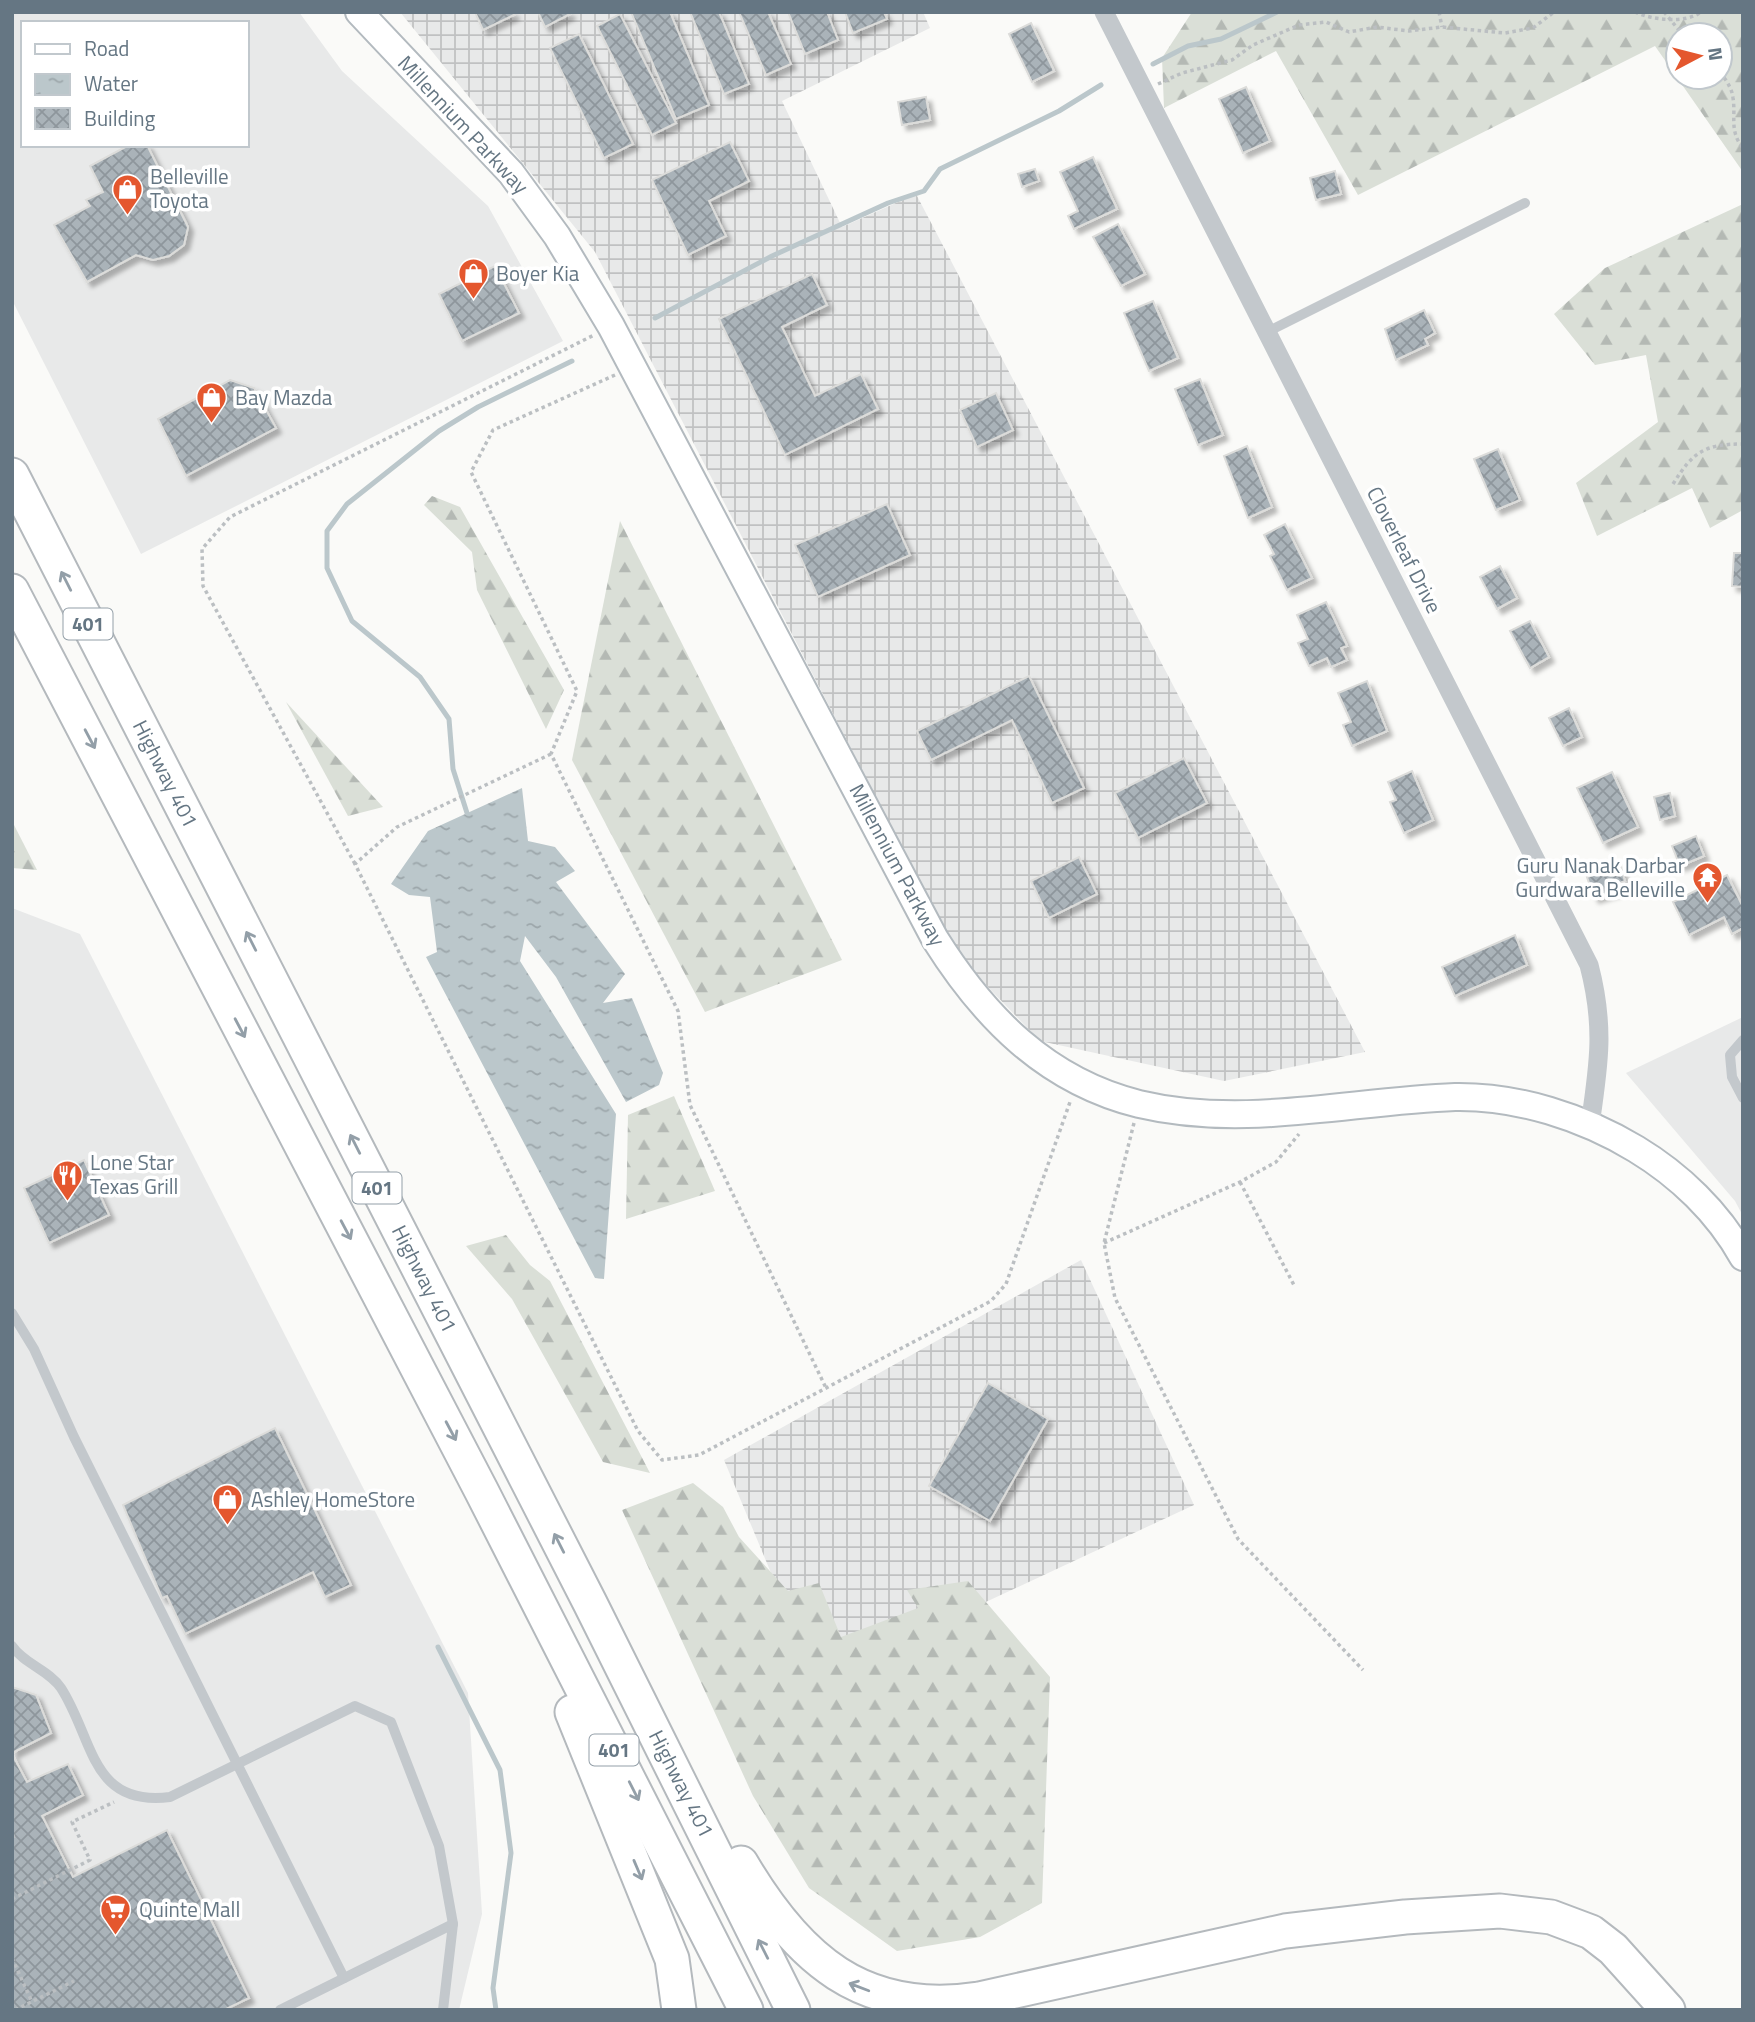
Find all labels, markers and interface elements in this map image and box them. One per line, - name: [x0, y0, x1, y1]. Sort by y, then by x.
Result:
- legend: [21, 21, 248, 147]
- north arrow: [1664, 21, 1734, 91]
- text: Road: [84, 32, 129, 64]
- text: N: [1701, 46, 1732, 62]
- street label: Millennium Parkway: [391, 48, 537, 201]
- text: Water: [84, 67, 138, 99]
- text: Building: [84, 102, 156, 134]
- place label: Belleville Toyota: [150, 160, 229, 216]
- shop icon: Belleville Toyota: [110, 172, 144, 216]
- shop icon: Boyer Kia: [456, 257, 490, 301]
- place label: Boyer Kia: [496, 257, 580, 289]
- shop icon: Bay Mazda: [195, 381, 229, 425]
- place label: Bay Mazda: [235, 381, 333, 413]
- street label: Cloverleaf Drive: [1359, 481, 1451, 618]
- one-way arrow: [59, 571, 73, 592]
- road number: 401: [64, 608, 112, 639]
- street label: Highway 401: [125, 714, 207, 833]
- one-way arrow: [83, 728, 97, 749]
- street label: Millennium Parkway: [842, 778, 954, 951]
- place label: Guru Nanak Darbar Gurdwara Belleville: [1515, 849, 1685, 905]
- temple icon: Guru Nanak Darbar Gurdwara Belleville: [1691, 861, 1725, 905]
- one-way arrow: [244, 931, 258, 952]
- one-way arrow: [234, 1017, 248, 1038]
- one-way arrow: [347, 1134, 361, 1155]
- place label: Lone Star Texas Grill: [90, 1146, 178, 1202]
- restaurant icon: Lone Star Texas Grill: [50, 1158, 84, 1202]
- road number: 401: [352, 1172, 402, 1204]
- one-way arrow: [339, 1219, 353, 1239]
- street label: Highway 401: [384, 1219, 466, 1338]
- one-way arrow: [445, 1420, 458, 1441]
- shop icon: Ashley HomeStore: [211, 1483, 245, 1527]
- place label: Ashley HomeStore: [251, 1483, 415, 1515]
- one-way arrow: [552, 1533, 566, 1553]
- street label: Highway 401: [641, 1724, 723, 1843]
- road number: 401: [590, 1734, 638, 1766]
- one-way arrow: [628, 1780, 642, 1801]
- one-way arrow: [632, 1859, 645, 1880]
- supermarket icon: Quinte Mall: [99, 1893, 133, 1937]
- place label: Quinte Mall: [139, 1893, 240, 1925]
- one-way arrow: [755, 1939, 769, 1960]
- one-way arrow: [849, 1979, 871, 1992]

